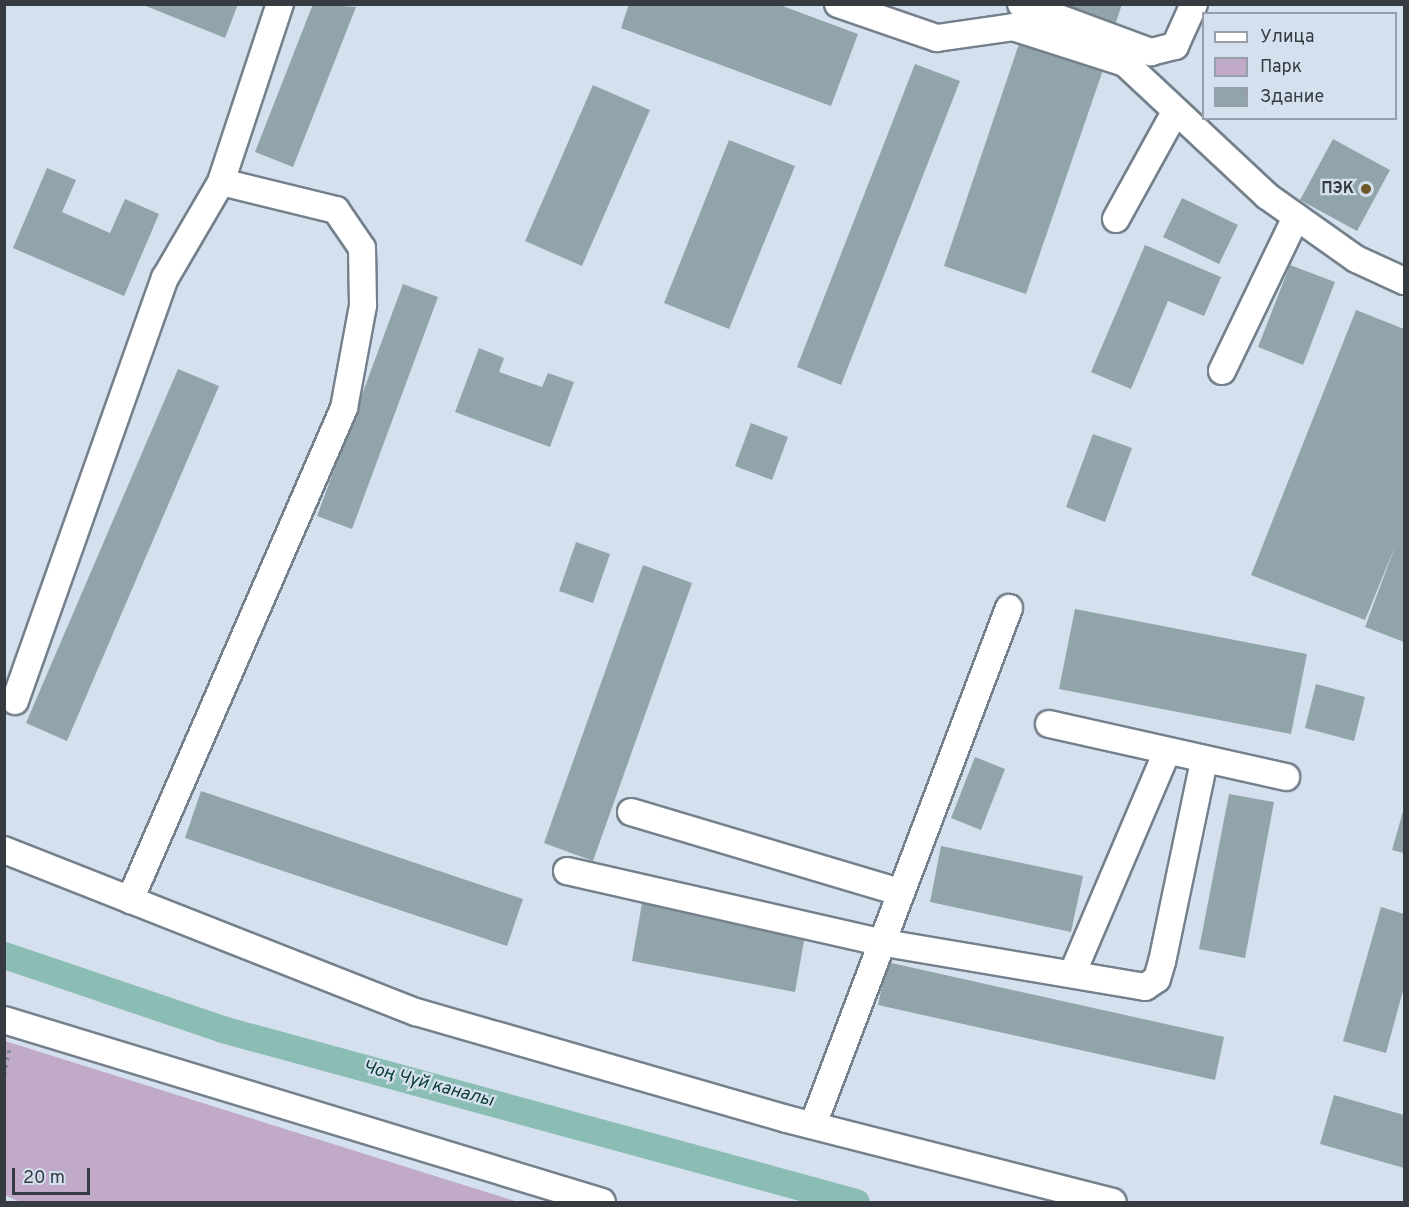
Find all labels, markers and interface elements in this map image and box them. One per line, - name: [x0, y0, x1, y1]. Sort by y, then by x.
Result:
- legend: [1202, 12, 1397, 120]
- text: Улица: [1260, 26, 1314, 49]
- text: Парк: [1260, 56, 1302, 79]
- text: Здание: [1260, 86, 1324, 109]
- place label: ПЭК: [1321, 179, 1354, 199]
- marker: ПЭК: [1359, 182, 1373, 196]
- water label: Чоң Чүй каналы: [360, 1057, 496, 1113]
- scale bar: [15, 1156, 93, 1194]
- text: 20 m: [23, 1167, 65, 1190]

